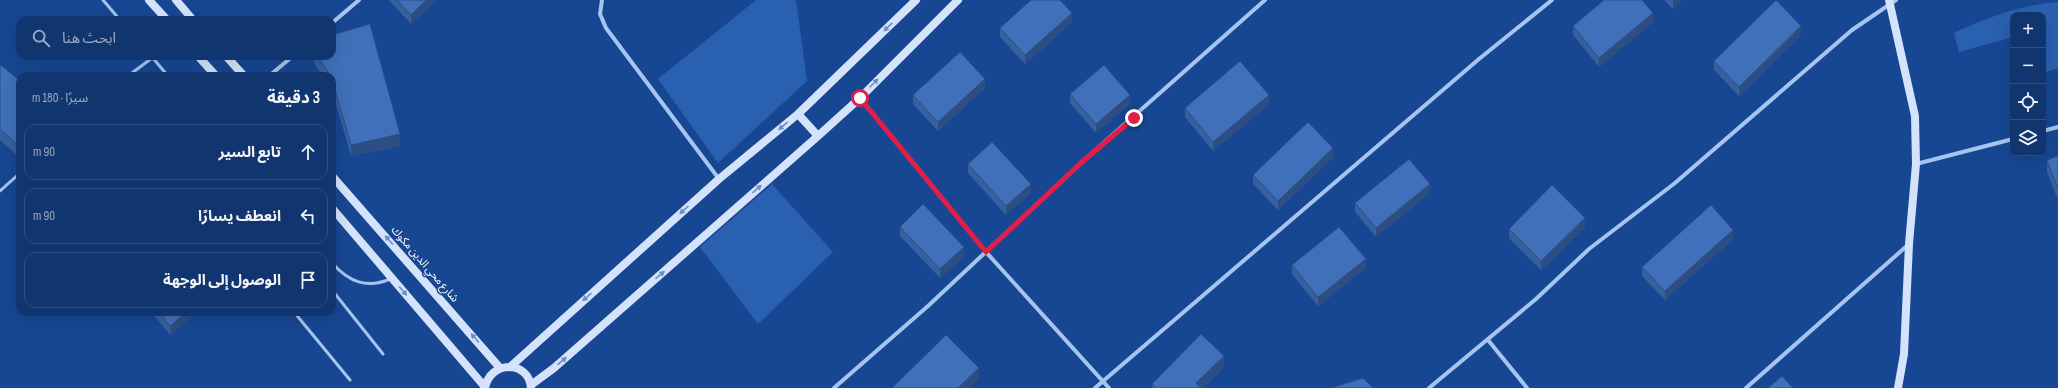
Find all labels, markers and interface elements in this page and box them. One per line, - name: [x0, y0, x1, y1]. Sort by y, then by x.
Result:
- map controls: [2010, 12, 2046, 156]
- button: +: [2010, 12, 2046, 48]
- search box: [16, 16, 336, 60]
- one-way arrow: [883, 22, 892, 31]
- icon: search: [30, 27, 52, 49]
- text: ابحث هنا: [62, 29, 116, 48]
- button: −: [2010, 48, 2046, 84]
- one-way arrow: [869, 78, 879, 88]
- button: locate: [2010, 84, 2046, 120]
- text: 3 دقيقة: [267, 88, 320, 108]
- route start: [851, 89, 869, 107]
- text: سيرًا · 180 m: [32, 90, 88, 106]
- route end: [1125, 109, 1143, 127]
- button: layers: [2010, 120, 2046, 156]
- one-way arrow: [777, 121, 788, 130]
- icon: ahead: [297, 141, 319, 163]
- text: تابع السير: [218, 143, 281, 162]
- text: 90 m: [33, 144, 55, 160]
- one-way arrow: [752, 185, 762, 194]
- icon: left: [297, 205, 319, 227]
- one-way arrow: [679, 206, 689, 215]
- text: انعطف يسارًا: [198, 207, 281, 226]
- text: 90 m: [33, 208, 55, 224]
- street label: شارع محي الدين مكوك: [387, 223, 462, 307]
- one-way arrow: [385, 235, 394, 246]
- icon: arrive: [297, 269, 319, 291]
- text: الوصول إلى الوجهة: [163, 271, 281, 290]
- one-way arrow: [654, 271, 665, 280]
- one-way arrow: [399, 286, 408, 296]
- one-way arrow: [582, 293, 593, 302]
- one-way arrow: [471, 334, 480, 343]
- one-way arrow: [557, 356, 567, 366]

